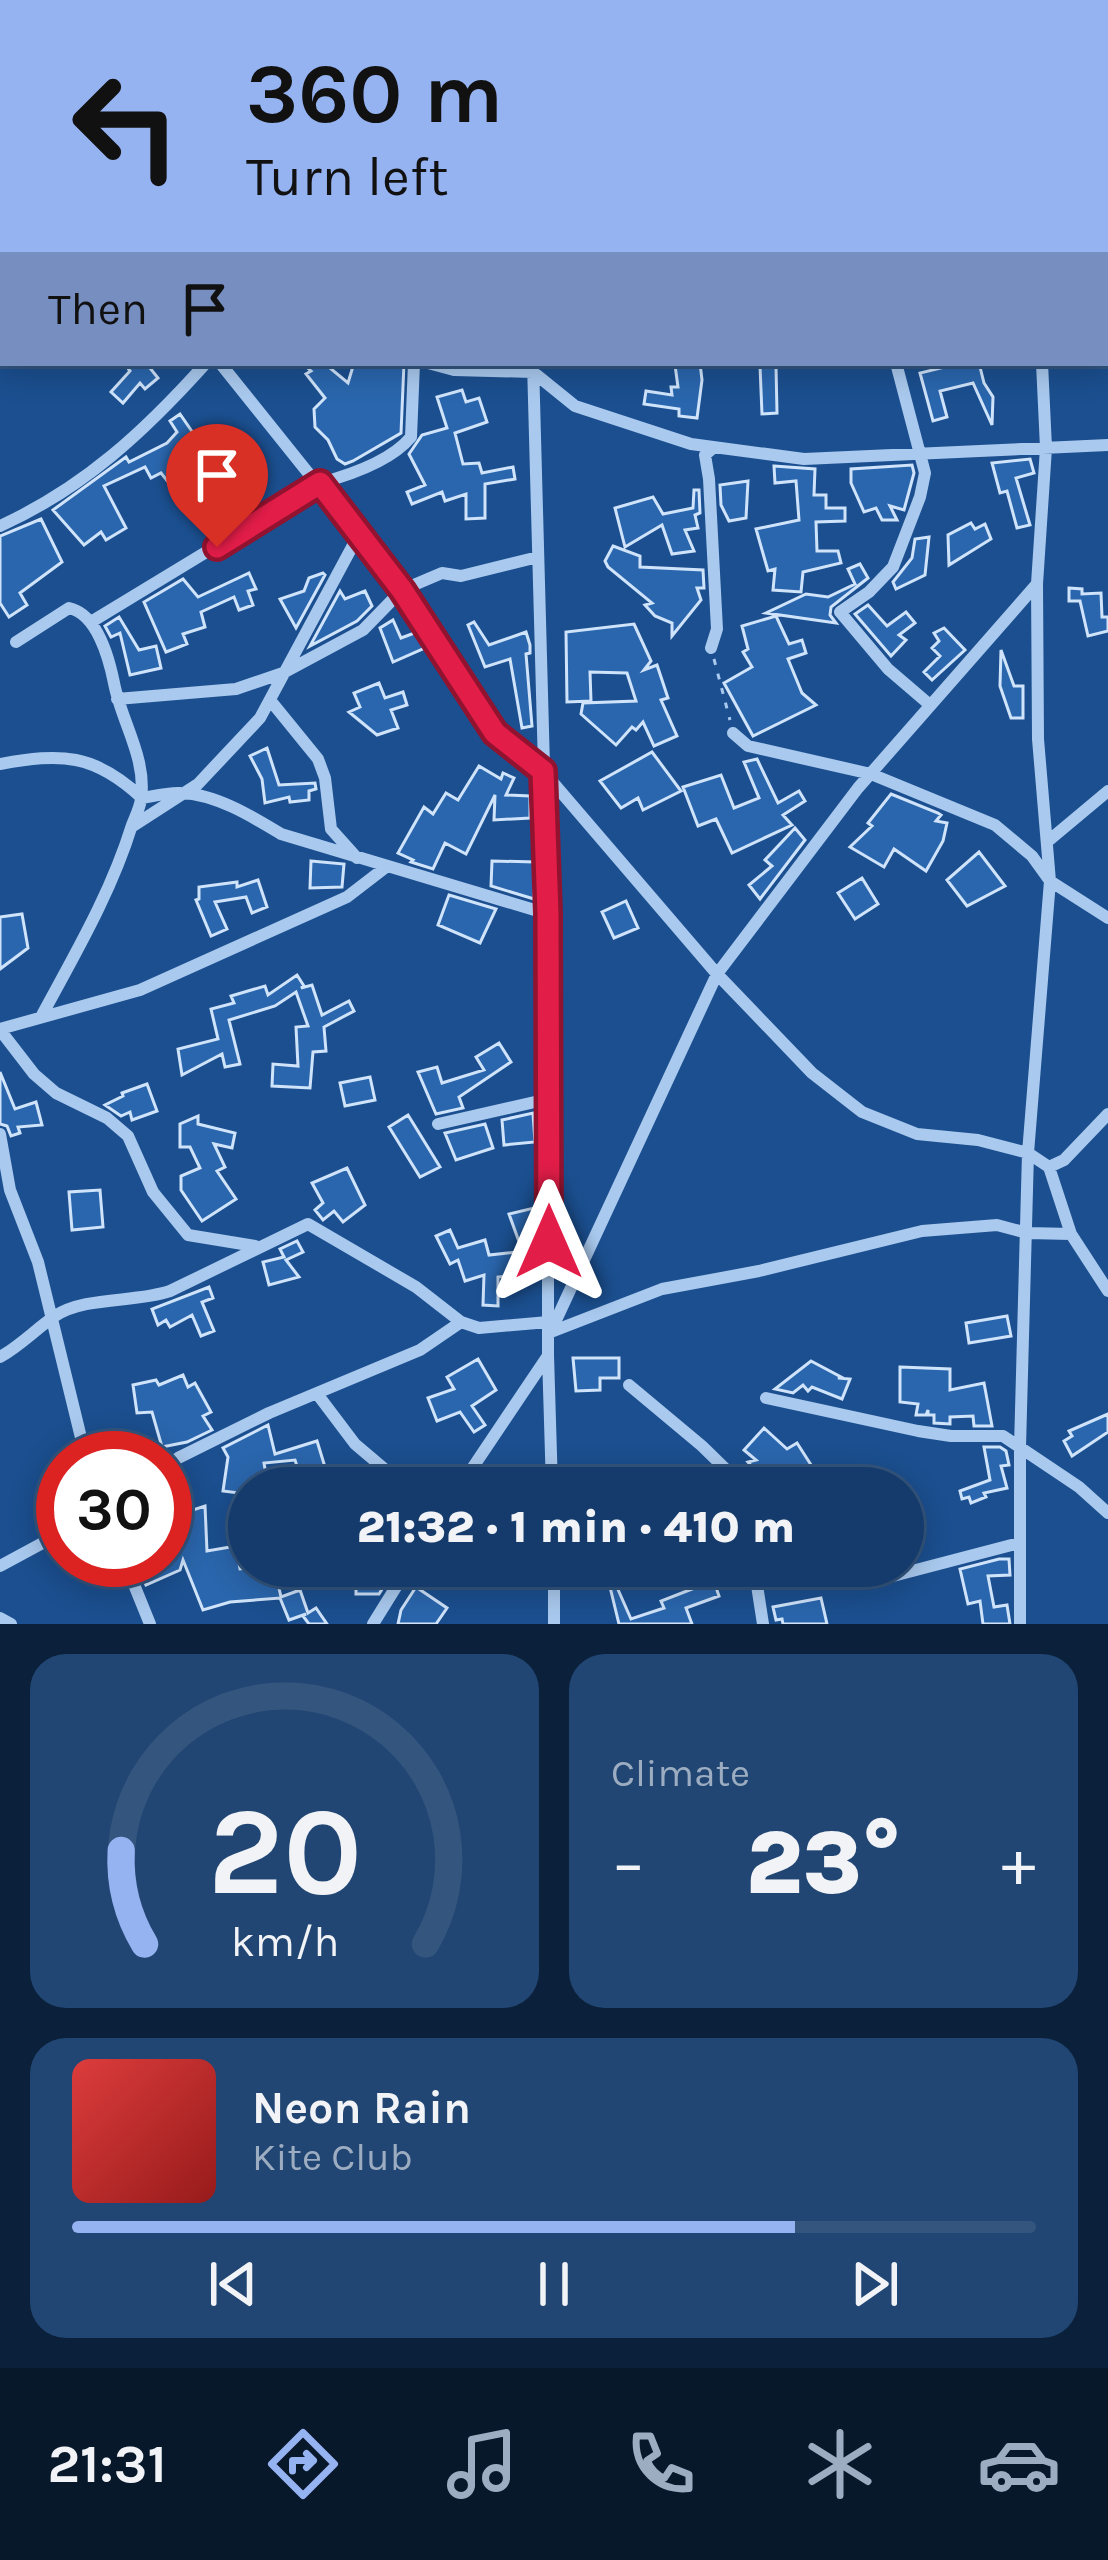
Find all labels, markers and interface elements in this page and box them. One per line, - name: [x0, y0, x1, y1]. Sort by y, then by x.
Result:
- text: 360 m: [246, 45, 503, 143]
- icon: left: [48, 48, 204, 204]
- text: Turn left: [246, 145, 449, 209]
- icon: arrive: [172, 276, 238, 342]
- text: Then: [48, 283, 148, 335]
- pin: [166, 424, 268, 547]
- icon: arrive: [184, 442, 250, 508]
- position arrow: [486, 1179, 612, 1305]
- speed limit sign: 30: [36, 1431, 192, 1587]
- text: 21:32 · 1 min · 410 m: [357, 1501, 795, 1553]
- text: Climate: [611, 1750, 750, 1796]
- text: 20: [207, 1779, 362, 1924]
- text: 23°: [746, 1810, 901, 1916]
- text: −: [611, 1824, 646, 1902]
- text: +: [1001, 1824, 1036, 1902]
- text: km/h: [230, 1917, 339, 1967]
- text: Neon Rain: [252, 2082, 471, 2134]
- text: Kite Club: [252, 2134, 413, 2180]
- icon: previous: [200, 2251, 266, 2317]
- icon: pause: [521, 2251, 587, 2317]
- icon: next: [842, 2251, 908, 2317]
- icon: directions: [261, 2422, 345, 2506]
- icon: music: [440, 2422, 524, 2506]
- icon: phone: [619, 2422, 703, 2506]
- icon: climate: [798, 2422, 882, 2506]
- icon: car: [977, 2422, 1061, 2506]
- text: 21:31: [47, 2432, 167, 2496]

